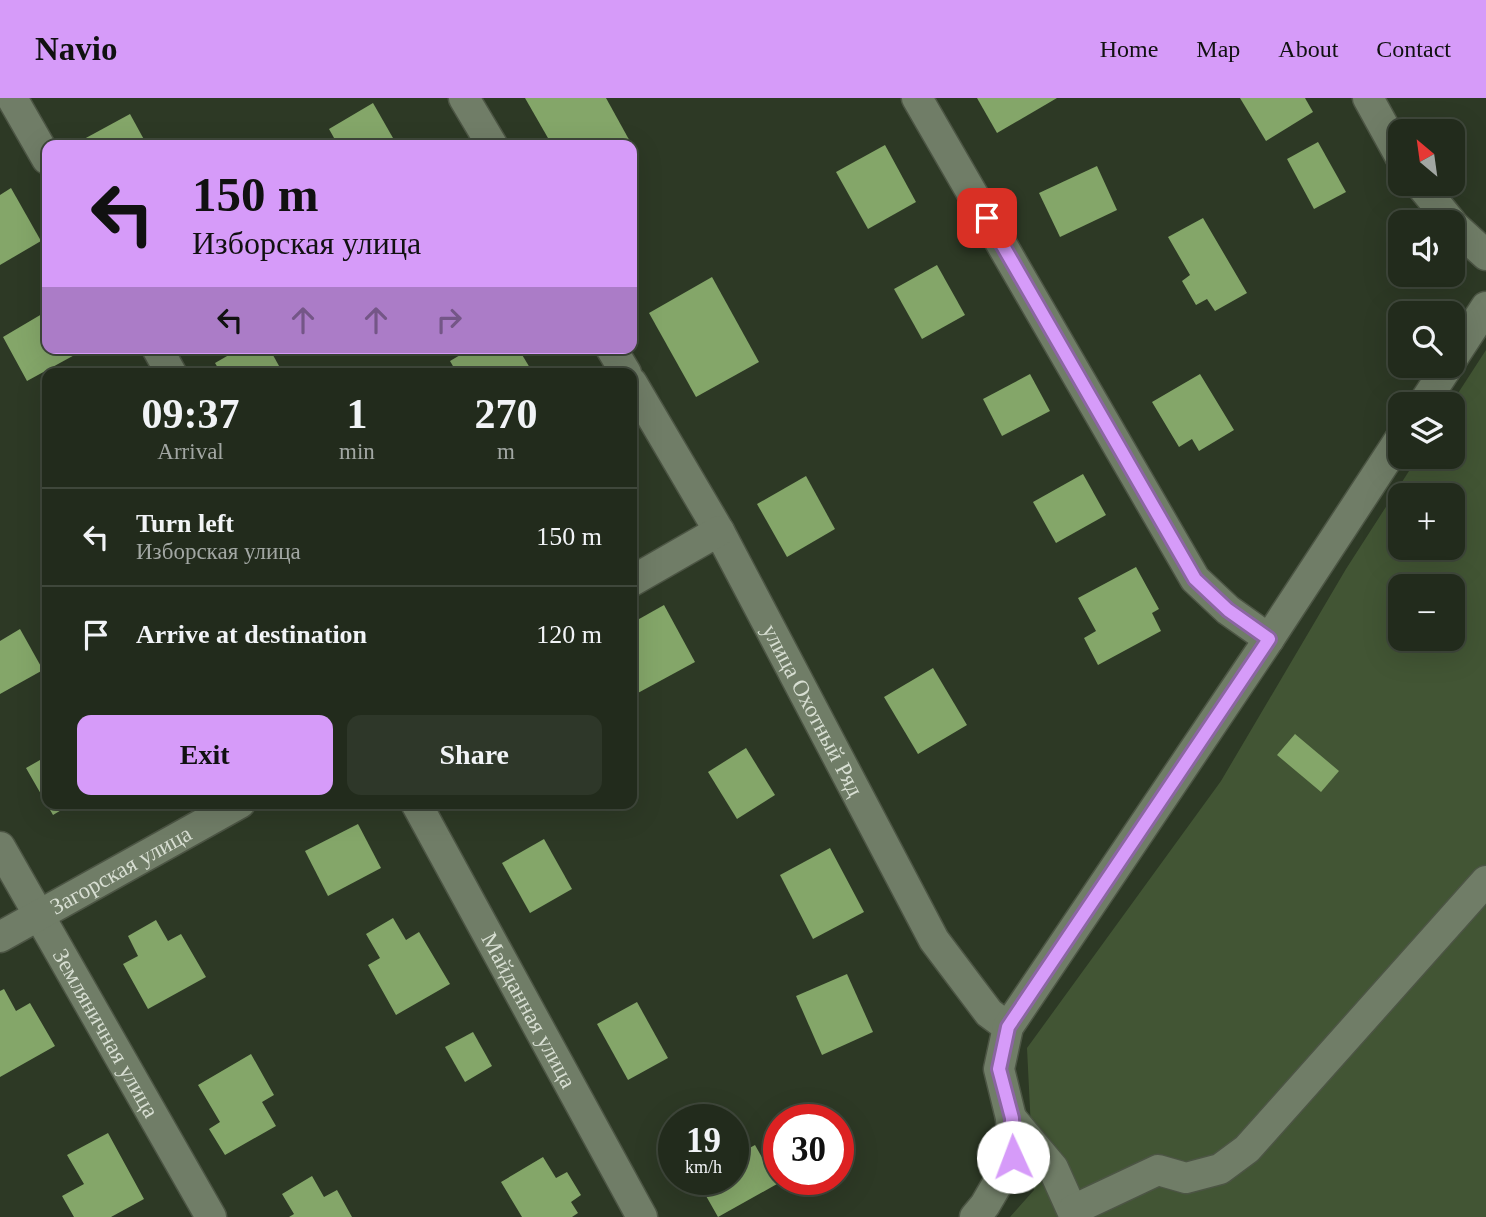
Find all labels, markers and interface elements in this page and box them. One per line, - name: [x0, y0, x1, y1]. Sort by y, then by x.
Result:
- text: Navio: [35, 31, 118, 67]
- text: Home: [1100, 36, 1158, 62]
- text: Map: [1196, 36, 1240, 62]
- text: About: [1278, 36, 1338, 62]
- text: Contact: [1376, 36, 1451, 62]
- north arrow: [1388, 119, 1465, 196]
- map controls: [1388, 119, 1465, 651]
- text: 150 m: [192, 167, 319, 222]
- icon: left: [77, 168, 168, 259]
- pin: [957, 188, 1017, 248]
- icon: arrive: [968, 199, 1006, 237]
- button: sound: [1388, 210, 1465, 287]
- text: Изборская улица: [192, 225, 421, 261]
- icon: left: [211, 301, 249, 339]
- icon: ahead: [284, 301, 322, 339]
- icon: ahead: [357, 301, 395, 339]
- icon: right: [430, 301, 468, 339]
- button: search: [1388, 301, 1465, 378]
- text: 09:37: [142, 391, 240, 437]
- text: 1: [346, 391, 367, 437]
- text: 270: [474, 391, 537, 437]
- button: layers: [1388, 392, 1465, 469]
- text: Arrival: [157, 439, 224, 464]
- text: min: [339, 439, 375, 464]
- text: m: [497, 439, 515, 464]
- button: +: [1388, 483, 1465, 560]
- text: Turn left: [136, 509, 234, 538]
- icon: left: [77, 518, 115, 556]
- text: 150 m: [536, 522, 602, 551]
- text: Изборская улица: [136, 539, 301, 564]
- button: −: [1388, 574, 1465, 651]
- icon: arrive: [77, 616, 115, 654]
- text: Arrive at destination: [136, 620, 367, 649]
- text: 120 m: [536, 620, 602, 649]
- street label: улица Охотный Ряд: [758, 620, 869, 801]
- button: Exit: [77, 715, 333, 795]
- button: Share: [347, 715, 602, 795]
- street label: Загорская улица: [45, 820, 196, 919]
- street label: Майданная улица: [477, 928, 581, 1092]
- street label: Земляничная улица: [48, 944, 164, 1122]
- speed limit sign: 30: [763, 1104, 854, 1195]
- position arrow: [976, 1120, 1050, 1194]
- text: 19: [686, 1121, 721, 1160]
- text: km/h: [685, 1157, 722, 1177]

